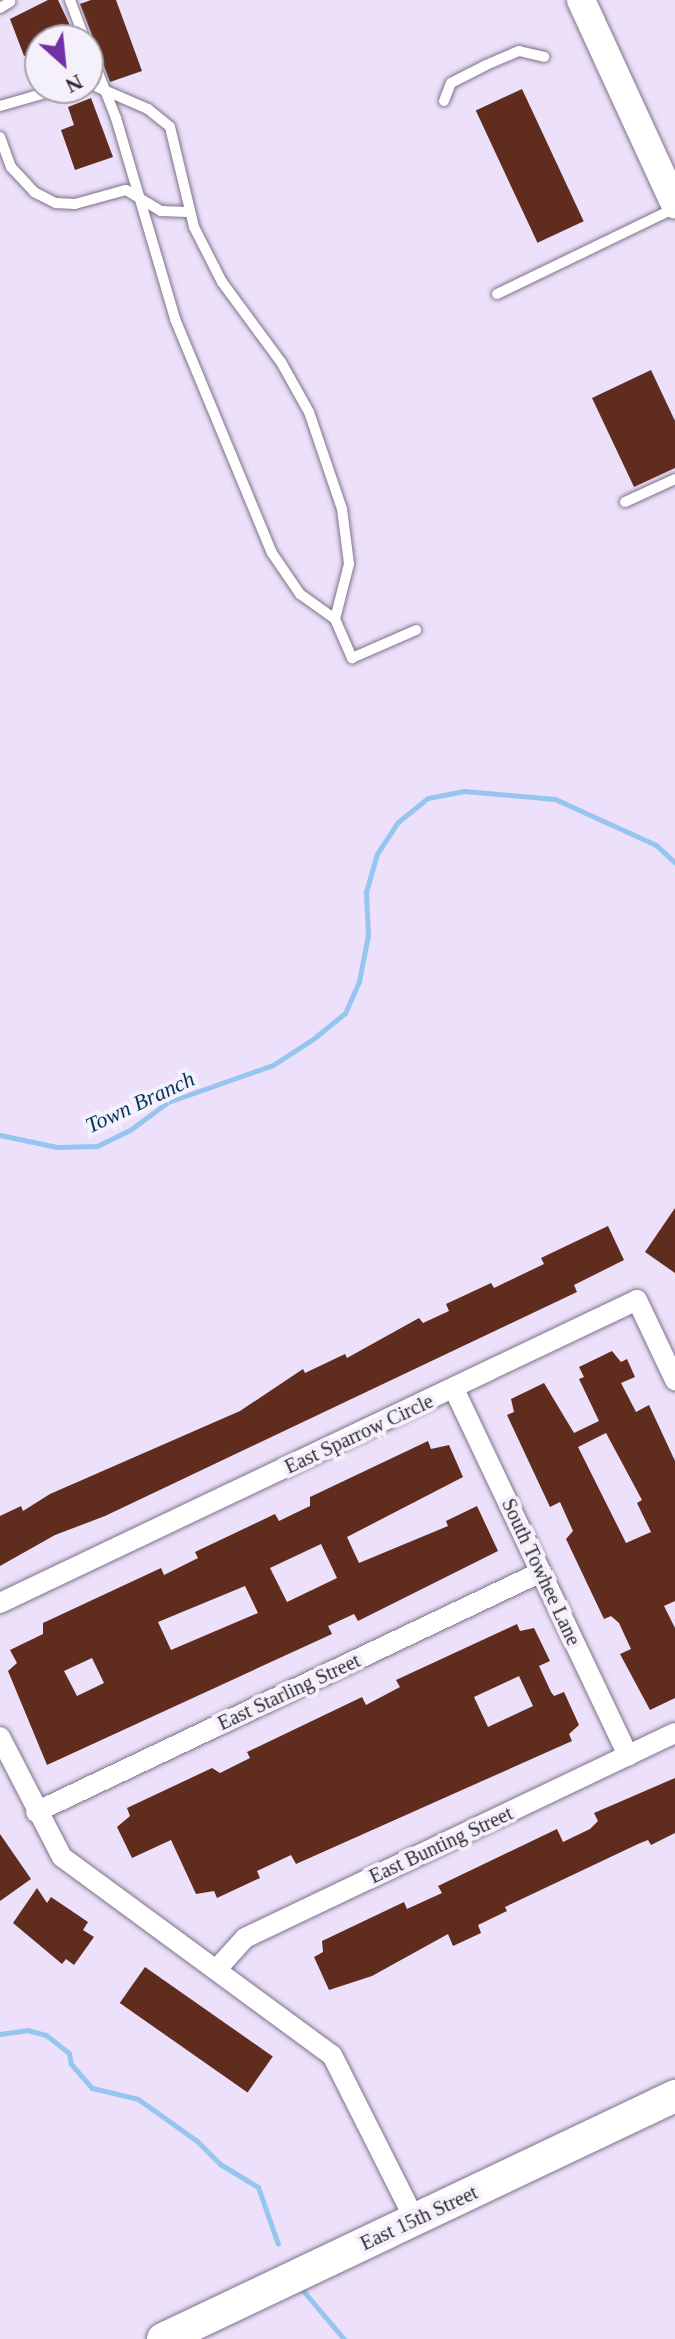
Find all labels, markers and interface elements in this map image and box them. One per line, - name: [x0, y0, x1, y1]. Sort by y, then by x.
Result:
- north arrow: [24, 24, 104, 104]
- text: N: [61, 69, 87, 99]
- water label: Town Branch: [81, 1065, 199, 1139]
- street label: East Sparrow Circle: [281, 1389, 437, 1479]
- street label: South Towhee Lane: [496, 1495, 586, 1649]
- street label: East Starling Street: [214, 1648, 364, 1736]
- street label: East Bunting Street: [365, 1801, 517, 1889]
- street label: East 15th Street: [357, 2180, 481, 2256]

